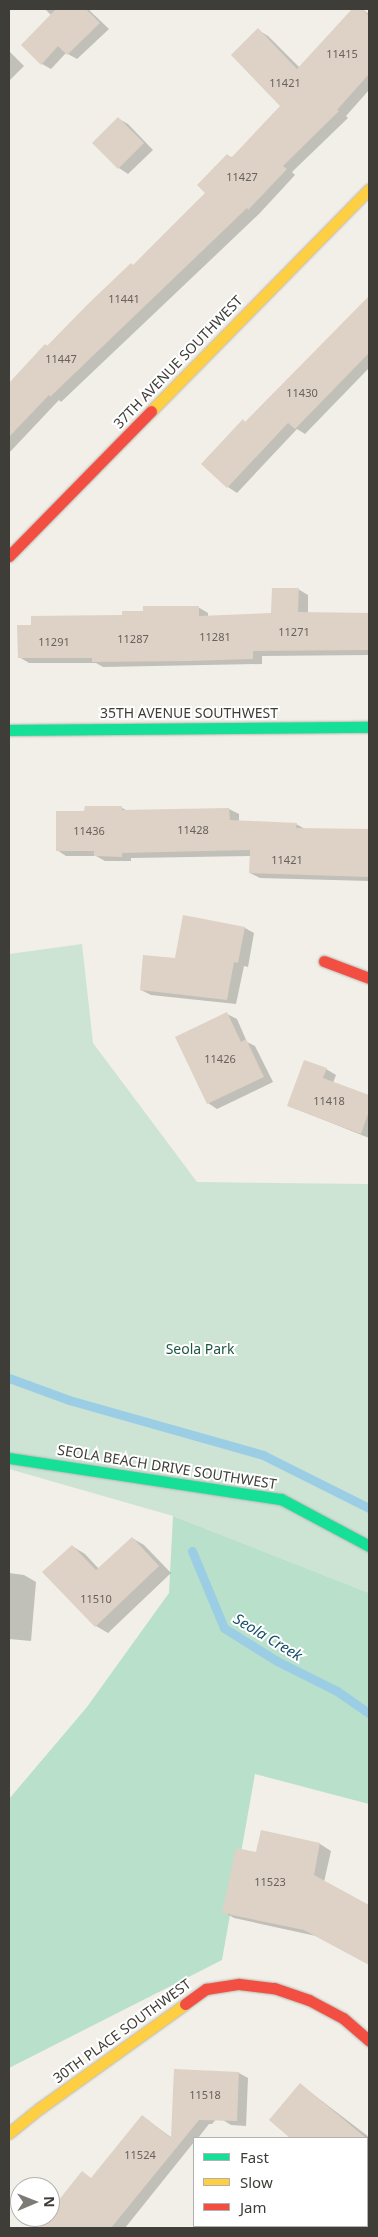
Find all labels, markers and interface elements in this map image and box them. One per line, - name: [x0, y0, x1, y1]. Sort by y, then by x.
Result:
- house number: 11415: [326, 47, 358, 61]
- house number: 11421: [269, 76, 301, 90]
- house number: 11427: [226, 170, 258, 184]
- house number: 11441: [108, 292, 140, 306]
- street label: 37TH AVENUE SOUTHWEST: [110, 292, 246, 432]
- house number: 11447: [45, 352, 77, 366]
- house number: 11430: [286, 386, 318, 400]
- house number: 11271: [278, 625, 310, 639]
- house number: 11281: [199, 630, 231, 644]
- house number: 11287: [117, 632, 149, 646]
- house number: 11291: [38, 635, 70, 649]
- street label: 35TH AVENUE SOUTHWEST: [100, 705, 278, 721]
- house number: 11428: [177, 823, 209, 837]
- house number: 11436: [73, 824, 105, 838]
- house number: 11421: [271, 853, 303, 867]
- house number: 11426: [204, 1052, 236, 1066]
- house number: 11418: [313, 1094, 345, 1108]
- park label: Seola Park: [166, 1341, 234, 1357]
- street label: SEOLA BEACH DRIVE SOUTHWEST: [56, 1441, 278, 1493]
- house number: 11510: [80, 1592, 112, 1606]
- water label: Seola Creek: [231, 1610, 305, 1664]
- house number: 11523: [254, 1875, 286, 1889]
- street label: 30TH PLACE SOUTHWEST: [50, 1975, 194, 2087]
- house number: 11518: [189, 2088, 221, 2102]
- legend: [193, 2137, 368, 2227]
- text: Fast: [240, 2147, 269, 2167]
- house number: 11524: [124, 2148, 156, 2162]
- text: Slow: [240, 2172, 273, 2192]
- north arrow: [10, 2177, 60, 2227]
- text: N: [40, 2196, 59, 2208]
- text: Jam: [240, 2197, 267, 2217]

